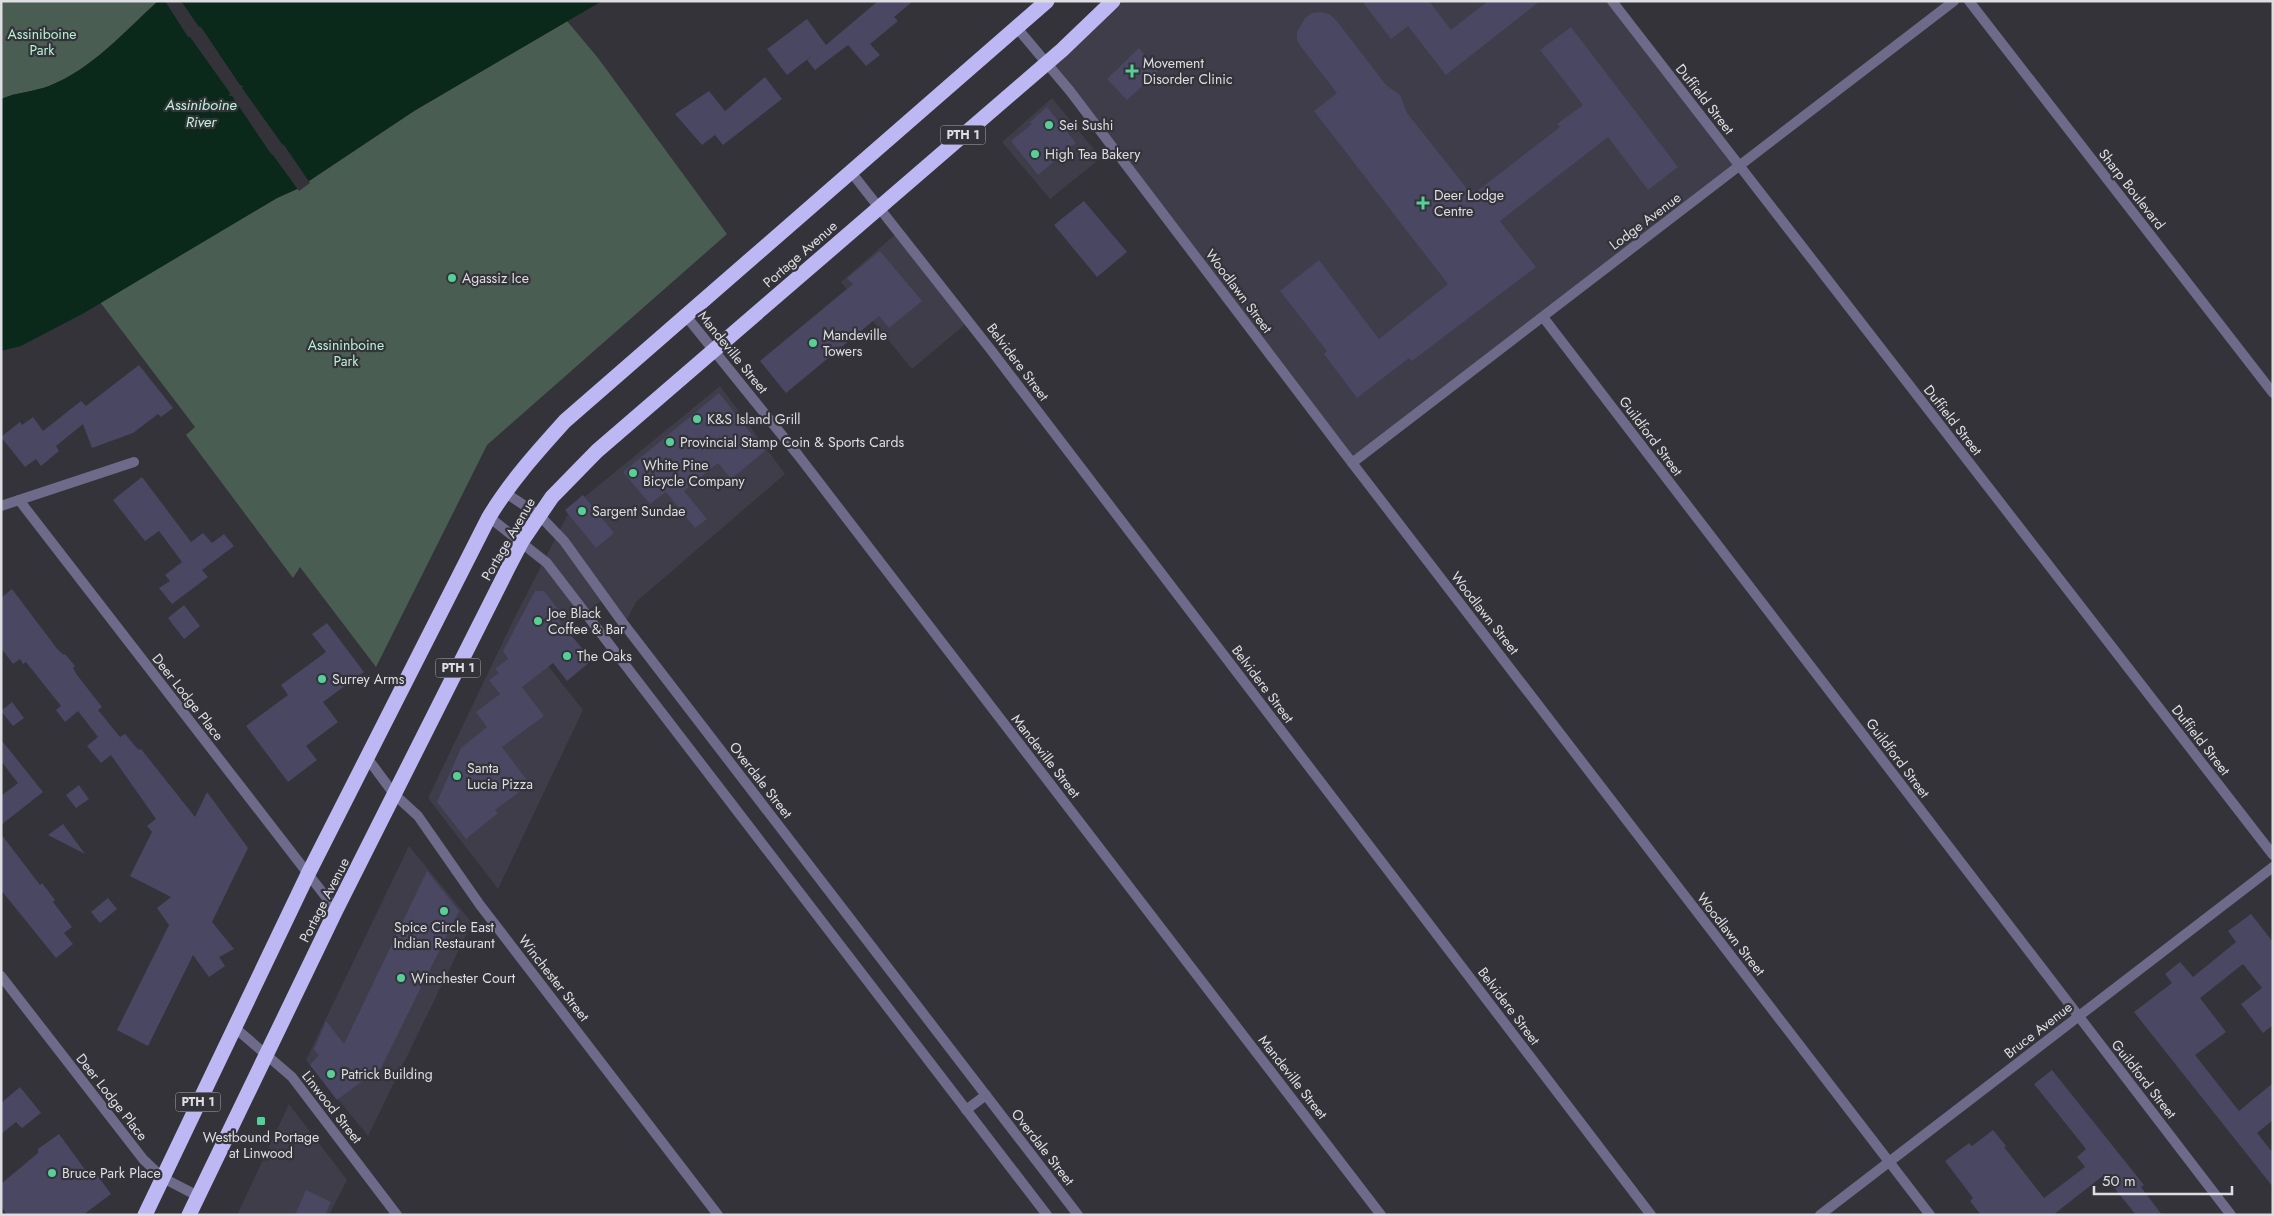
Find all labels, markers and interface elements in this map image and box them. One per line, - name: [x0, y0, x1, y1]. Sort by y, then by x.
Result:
- park label: Assiniboine Park: [8, 24, 76, 60]
- place label: Movement Disorder Clinic: [1143, 53, 1233, 89]
- street label: Duffield Street: [1671, 60, 1739, 139]
- marker: Movement Disorder Clinic: [1125, 64, 1139, 78]
- water label: Assiniboine River: [164, 94, 237, 133]
- place label: Sei Sushi: [1059, 115, 1113, 135]
- marker: Sei Sushi: [1043, 119, 1055, 131]
- road number: PTH 1: [940, 126, 986, 144]
- place label: High Tea Bakery: [1045, 144, 1141, 164]
- street label: Sharp Boulevard: [2094, 144, 2170, 234]
- marker: High Tea Bakery: [1029, 148, 1041, 160]
- place label: Deer Lodge Centre: [1434, 185, 1504, 221]
- street label: Lodge Avenue: [1605, 187, 1685, 255]
- marker: Deer Lodge Centre: [1416, 196, 1430, 210]
- street label: Portage Avenue: [758, 216, 842, 292]
- street label: Woodlawn Street: [1201, 245, 1278, 338]
- place label: Agassiz Ice: [462, 268, 529, 288]
- marker: Agassiz Ice: [446, 272, 458, 284]
- street label: Mandeville Street: [693, 306, 773, 398]
- street label: Belvidere Street: [982, 319, 1054, 406]
- place label: Mandeville Towers: [823, 325, 887, 361]
- park label: Assininboine Park: [308, 335, 384, 371]
- marker: Mandeville Towers: [807, 337, 819, 349]
- street label: Duffield Street: [1919, 381, 1987, 460]
- street label: Guildford Street: [1614, 392, 1688, 480]
- place label: K&S Island Grill: [707, 409, 801, 429]
- marker: K&S Island Grill: [691, 413, 703, 425]
- place label: Provincial Stamp Coin & Sports Cards: [680, 432, 904, 452]
- marker: Provincial Stamp Coin & Sports Cards: [664, 436, 676, 448]
- place label: White Pine Bicycle Company: [643, 455, 746, 491]
- marker: White Pine Bicycle Company: [627, 467, 639, 479]
- street label: Portage Avenue: [476, 494, 540, 584]
- place label: Sargent Sundae: [592, 501, 685, 521]
- marker: Sargent Sundae: [576, 505, 588, 517]
- street label: Woodlawn Street: [1446, 567, 1524, 659]
- place label: Joe Black Coffee & Bar: [546, 603, 625, 639]
- marker: Joe Black Coffee & Bar: [532, 615, 544, 627]
- street label: Belvidere Street: [1227, 641, 1299, 728]
- place label: The Oaks: [577, 646, 632, 666]
- street label: Deer Lodge Place: [148, 649, 228, 745]
- marker: The Oaks: [561, 650, 573, 662]
- road number: PTH 1: [436, 658, 480, 678]
- place label: Surrey Arms: [332, 669, 405, 689]
- marker: Surrey Arms: [316, 673, 328, 685]
- street label: Duffield Street: [2167, 701, 2235, 780]
- street label: Mandeville Street: [1007, 710, 1086, 803]
- street label: Guildford Street: [1861, 714, 1935, 802]
- street label: Overdale Street: [725, 738, 798, 823]
- place label: Santa Lucia Pizza: [467, 758, 533, 794]
- marker: Santa Lucia Pizza: [451, 770, 463, 782]
- street label: Portage Avenue: [294, 854, 354, 946]
- street label: Woodlawn Street: [1692, 888, 1770, 980]
- marker: Spice Circle East Indian Restaurant: [438, 905, 450, 917]
- place label: Spice Circle East Indian Restaurant: [393, 917, 495, 953]
- street label: Winchester Street: [514, 931, 595, 1026]
- street label: Belvidere Street: [1473, 963, 1545, 1050]
- place label: Winchester Court: [411, 968, 516, 988]
- marker: Winchester Court: [395, 972, 407, 984]
- street label: Bruce Avenue: [2000, 997, 2076, 1063]
- street label: Mandeville Street: [1254, 1031, 1333, 1124]
- street label: Guildford Street: [2107, 1035, 2182, 1123]
- street label: Deer Lodge Place: [72, 1049, 152, 1145]
- place label: Patrick Building: [341, 1064, 433, 1084]
- street label: Linwood Street: [297, 1066, 367, 1148]
- marker: Patrick Building: [325, 1068, 337, 1080]
- road number: PTH 1: [176, 1092, 220, 1112]
- street label: Overdale Street: [1007, 1105, 1080, 1190]
- marker: Westbound Portage at Linwood: [255, 1115, 267, 1127]
- place label: Westbound Portage at Linwood: [203, 1127, 319, 1163]
- place label: Bruce Park Place: [62, 1163, 161, 1183]
- scale bar: [2094, 1164, 2232, 1196]
- marker: Bruce Park Place: [46, 1167, 58, 1179]
- text: 50 m: [2102, 1170, 2136, 1192]

